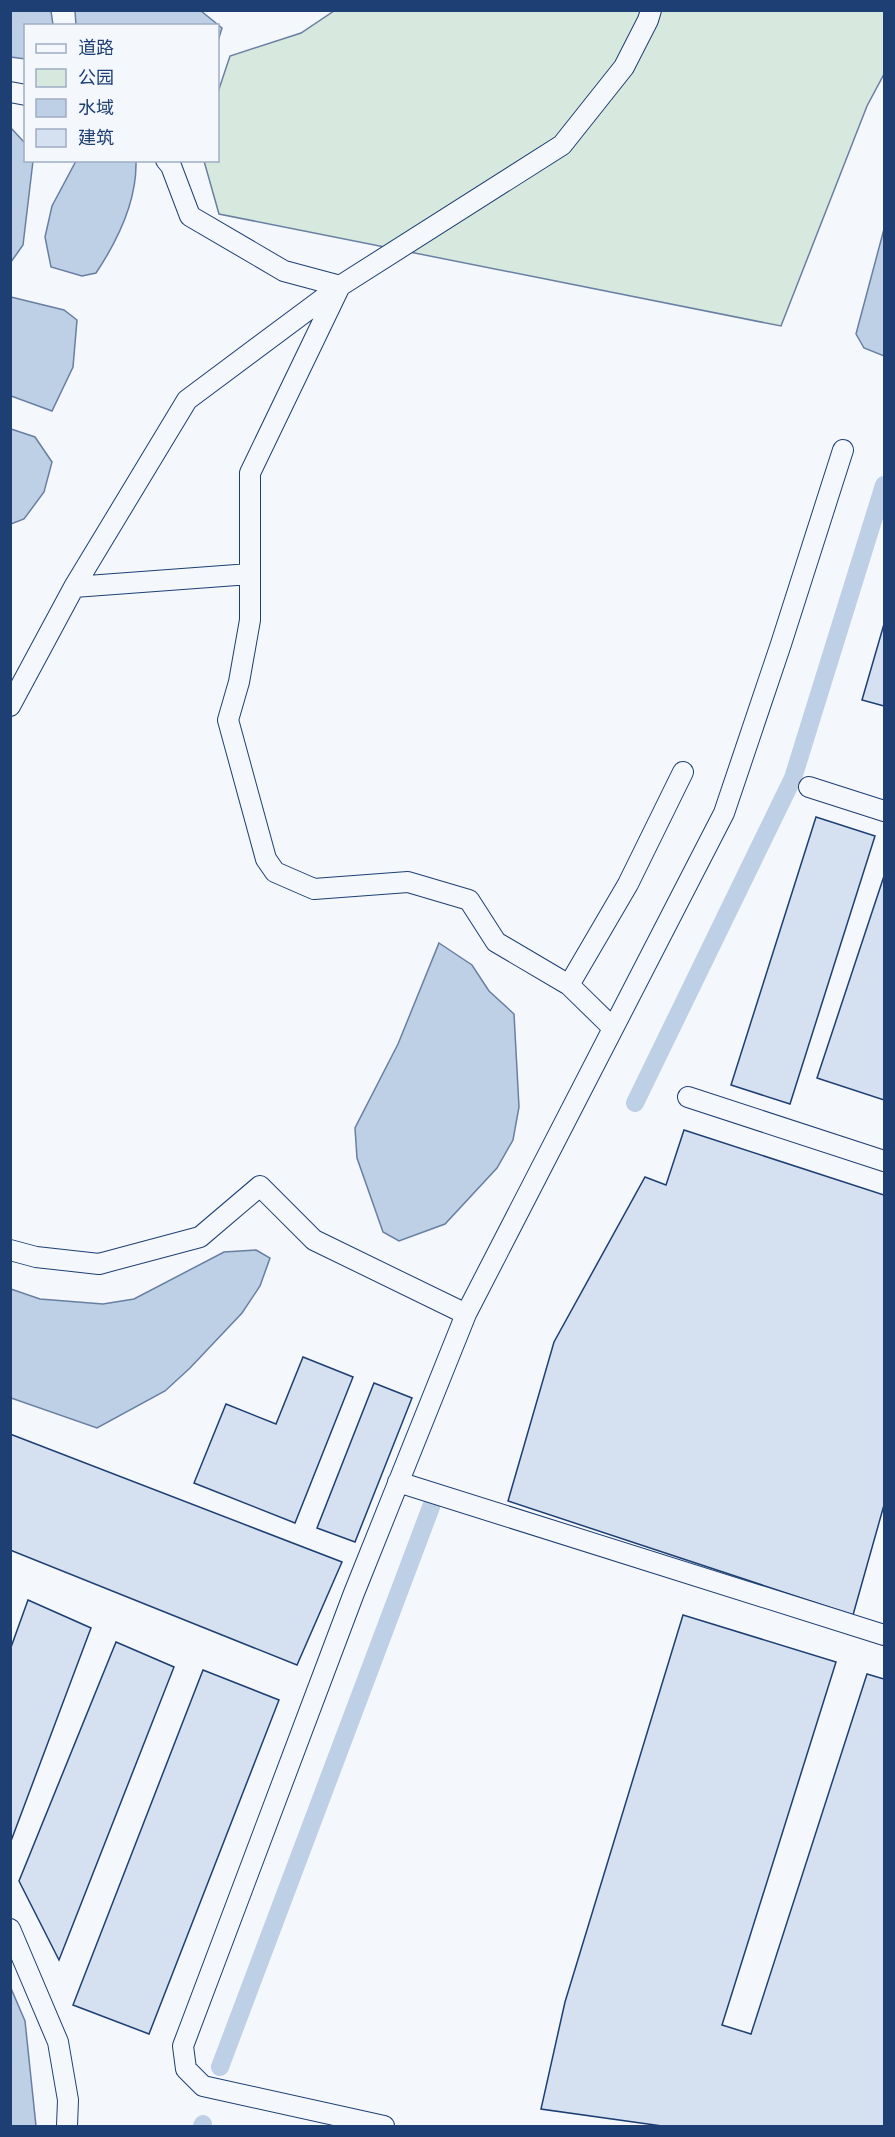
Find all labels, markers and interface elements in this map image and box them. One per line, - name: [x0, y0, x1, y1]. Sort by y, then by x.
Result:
- legend: [24, 24, 219, 162]
- text: 道路: [78, 36, 114, 59]
- text: 公园: [78, 66, 114, 89]
- text: 水域: [78, 96, 114, 119]
- text: 建筑: [78, 126, 114, 149]

